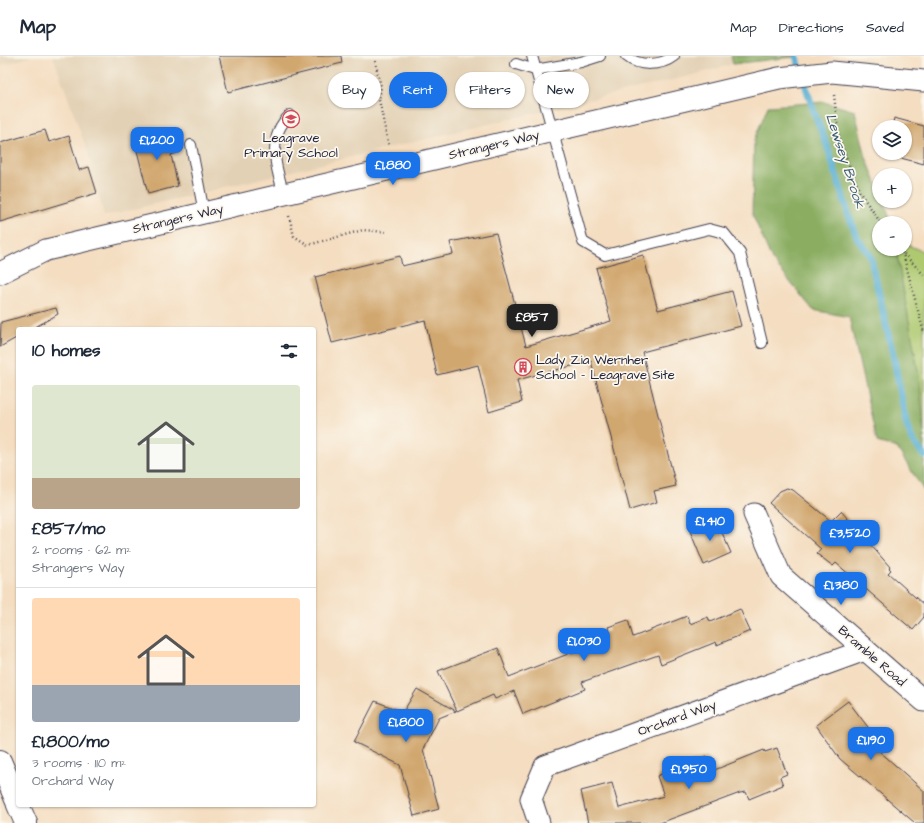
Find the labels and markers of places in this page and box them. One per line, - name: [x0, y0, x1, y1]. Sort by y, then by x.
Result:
- school or university icon: Leagrave Primary School: [281, 109, 301, 129]
- pin: £1,200: [124, 127, 190, 161]
- place label: Leagrave Primary School: [244, 129, 338, 163]
- pin: £1,880: [360, 152, 426, 186]
- pin: £857: [508, 304, 556, 338]
- place label: Lady Zia Wernher School - Leagrave Site: [536, 351, 675, 385]
- building icon: Lady Zia Wernher School - Leagrave Site: [513, 357, 533, 377]
- pin: £1,410: [677, 508, 743, 542]
- pin: £3,520: [817, 520, 883, 554]
- pin: £1,380: [808, 572, 874, 606]
- pin: £1,030: [551, 628, 617, 662]
- pin: £1,800: [373, 709, 439, 743]
- pin: £1,190: [838, 727, 904, 761]
- pin: £1,950: [656, 756, 722, 790]

